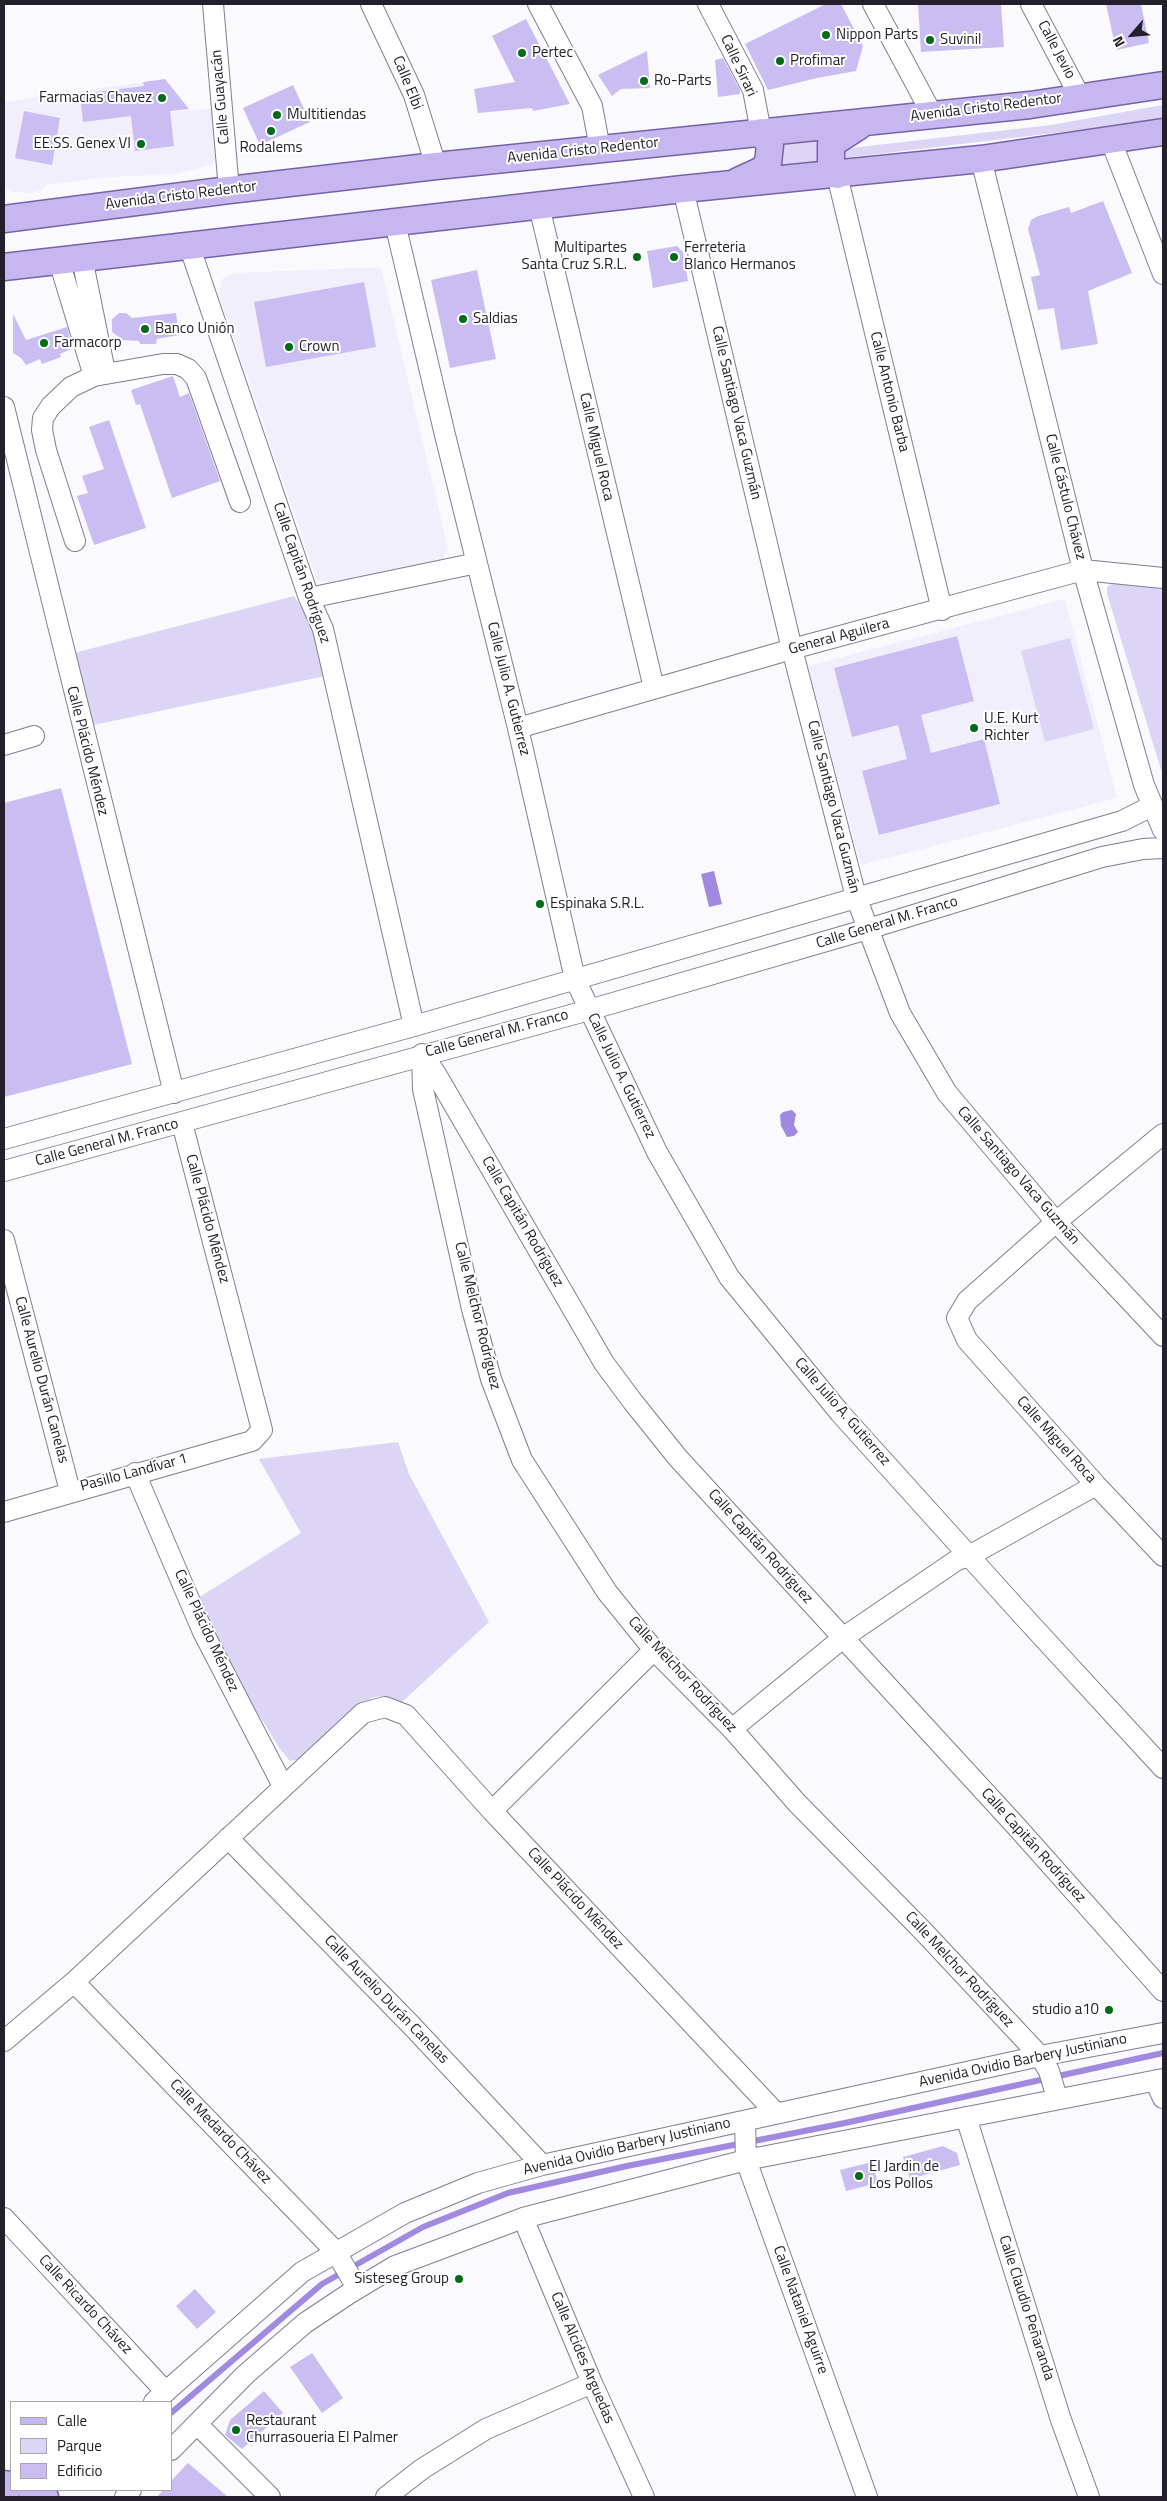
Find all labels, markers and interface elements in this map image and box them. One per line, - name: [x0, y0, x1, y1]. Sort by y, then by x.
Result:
- north arrow: [1107, 10, 1157, 60]
- street label: Calle Jevio: [1033, 18, 1079, 82]
- place label: Nippon Parts: [836, 26, 918, 44]
- marker: Nippon Parts: [820, 29, 832, 41]
- place label: Suvinil: [940, 31, 981, 49]
- street label: Calle Sirari: [716, 32, 760, 100]
- text: N: [1107, 33, 1130, 51]
- marker: Suvinil: [924, 34, 936, 46]
- place label: Pertec: [532, 44, 573, 62]
- marker: Pertec: [516, 47, 528, 59]
- street label: Calle Guayacán: [208, 49, 234, 145]
- place label: Profimar: [790, 52, 845, 70]
- street label: Calle Elbi: [388, 53, 426, 113]
- marker: Profimar: [774, 55, 786, 67]
- place label: Ro-Parts: [654, 72, 711, 90]
- marker: Ro-Parts: [638, 75, 650, 87]
- place label: Farmacias Chavez: [39, 89, 152, 107]
- street label: Avenida Cristo Redentor: [909, 90, 1063, 126]
- marker: Farmacias Chavez: [156, 92, 168, 104]
- place label: Multitiendas: [287, 106, 366, 124]
- marker: Multitiendas: [271, 109, 283, 121]
- marker: Rodalems: [265, 125, 277, 137]
- street label: Avenida Cristo Redentor: [506, 134, 660, 168]
- place label: EE.SS. Genex VI: [33, 135, 131, 153]
- marker: EE.SS. Genex VI: [135, 138, 147, 150]
- place label: Rodalems: [239, 139, 303, 157]
- street label: Avenida Cristo Redentor: [104, 178, 258, 214]
- place label: Multipartes Santa Cruz S.R.L.: [522, 239, 627, 274]
- place label: Ferreteria Blanco Hermanos: [684, 239, 796, 274]
- marker: Multipartes Santa Cruz S.R.L.: [631, 251, 643, 263]
- marker: Ferreteria Blanco Hermanos: [668, 251, 680, 263]
- place label: Saldias: [473, 310, 518, 328]
- marker: Saldias: [457, 313, 469, 325]
- place label: Banco Unión: [155, 320, 234, 338]
- marker: Banco Unión: [139, 323, 151, 335]
- street label: Calle Santiago Vaca Guzmán: [707, 325, 765, 501]
- street label: Calle Antonio Barba: [865, 330, 913, 454]
- place label: Farmacorp: [54, 334, 122, 352]
- marker: Farmacorp: [38, 337, 50, 349]
- place label: Crown: [299, 338, 339, 356]
- marker: Crown: [283, 341, 295, 353]
- street label: Calle Miguel Roca: [575, 391, 617, 503]
- street label: Calle Cástulo Chávez: [1041, 432, 1089, 562]
- street label: Calle Capitán Rodríguez: [268, 500, 334, 646]
- street label: General Aguilera: [787, 615, 891, 659]
- street label: Calle Julio A. Gutierrez: [483, 620, 533, 758]
- street label: Calle Plácido Méndez: [62, 684, 112, 818]
- place label: U.E. Kurt Richter: [984, 710, 1038, 745]
- street label: Calle Santiago Vaca Guzmán: [803, 719, 863, 895]
- marker: U.E. Kurt Richter: [968, 722, 980, 734]
- street label: Calle General M. Franco: [814, 893, 960, 953]
- place label: Espinaka S.R.L.: [550, 895, 644, 913]
- marker: Espinaka S.R.L.: [534, 898, 546, 910]
- street label: Calle General M. Franco: [424, 1006, 570, 1062]
- street label: Calle Julio A. Gutierrez: [583, 1010, 659, 1142]
- street label: Calle Santiago Vaca Guzmán: [953, 1103, 1083, 1249]
- street label: Calle General M. Franco: [34, 1115, 180, 1171]
- street label: Calle Plácido Méndez: [181, 1153, 233, 1285]
- street label: Calle Capitán Rodríguez: [477, 1153, 567, 1291]
- street label: Calle Melchor Rodríguez: [450, 1240, 504, 1392]
- street label: Calle Aurelio Durán Canelas: [10, 1295, 72, 1465]
- street label: Calle Julio A. Gutierrez: [790, 1354, 894, 1470]
- street label: Calle Miguel Roca: [1012, 1393, 1100, 1487]
- street label: Pasillo Landívar 1: [78, 1450, 190, 1496]
- street label: Calle Capitán Rodríguez: [704, 1486, 816, 1608]
- street label: Calle Plácido Méndez: [170, 1567, 242, 1695]
- street label: Calle Melchor Rodríguez: [624, 1613, 740, 1737]
- street label: Calle Capitán Rodríguez: [977, 1785, 1089, 1907]
- street label: Calle Plácido Méndez: [523, 1844, 627, 1954]
- street label: Calle Melchor Rodríguez: [901, 1908, 1017, 2032]
- street label: Calle Aurelio Durán Canelas: [320, 1932, 452, 2068]
- place label: studio a10: [1032, 2001, 1099, 2019]
- marker: studio a10: [1103, 2004, 1115, 2016]
- street label: Avenida Ovidio Barbery Justiniano: [917, 2030, 1129, 2092]
- street label: Calle Medardo Chávez: [165, 2076, 275, 2188]
- street label: Avenida Ovidio Barbery Justiniano: [522, 2114, 732, 2180]
- place label: El Jardin de Los Pollos: [869, 2158, 939, 2193]
- marker: El Jardin de Los Pollos: [853, 2170, 865, 2182]
- street label: Calle Claudio Peñaranda: [994, 2233, 1058, 2383]
- street label: Calle Nataniel Aguirre: [768, 2243, 832, 2377]
- street label: Calle Ricardo Chávez: [34, 2252, 136, 2358]
- place label: Sisteseg Group: [354, 2270, 449, 2288]
- marker: Sisteseg Group: [453, 2273, 465, 2285]
- street label: Calle Alcides Arguedas: [546, 2289, 618, 2427]
- legend: [10, 2401, 172, 2491]
- text: Calle: [57, 2409, 87, 2432]
- place label: Restaurant Churrasoueria El Palmer: [246, 2412, 398, 2447]
- marker: Restaurant Churrasoueria El Palmer: [230, 2424, 242, 2436]
- text: Parque: [57, 2434, 102, 2457]
- text: Edificio: [57, 2459, 102, 2482]

